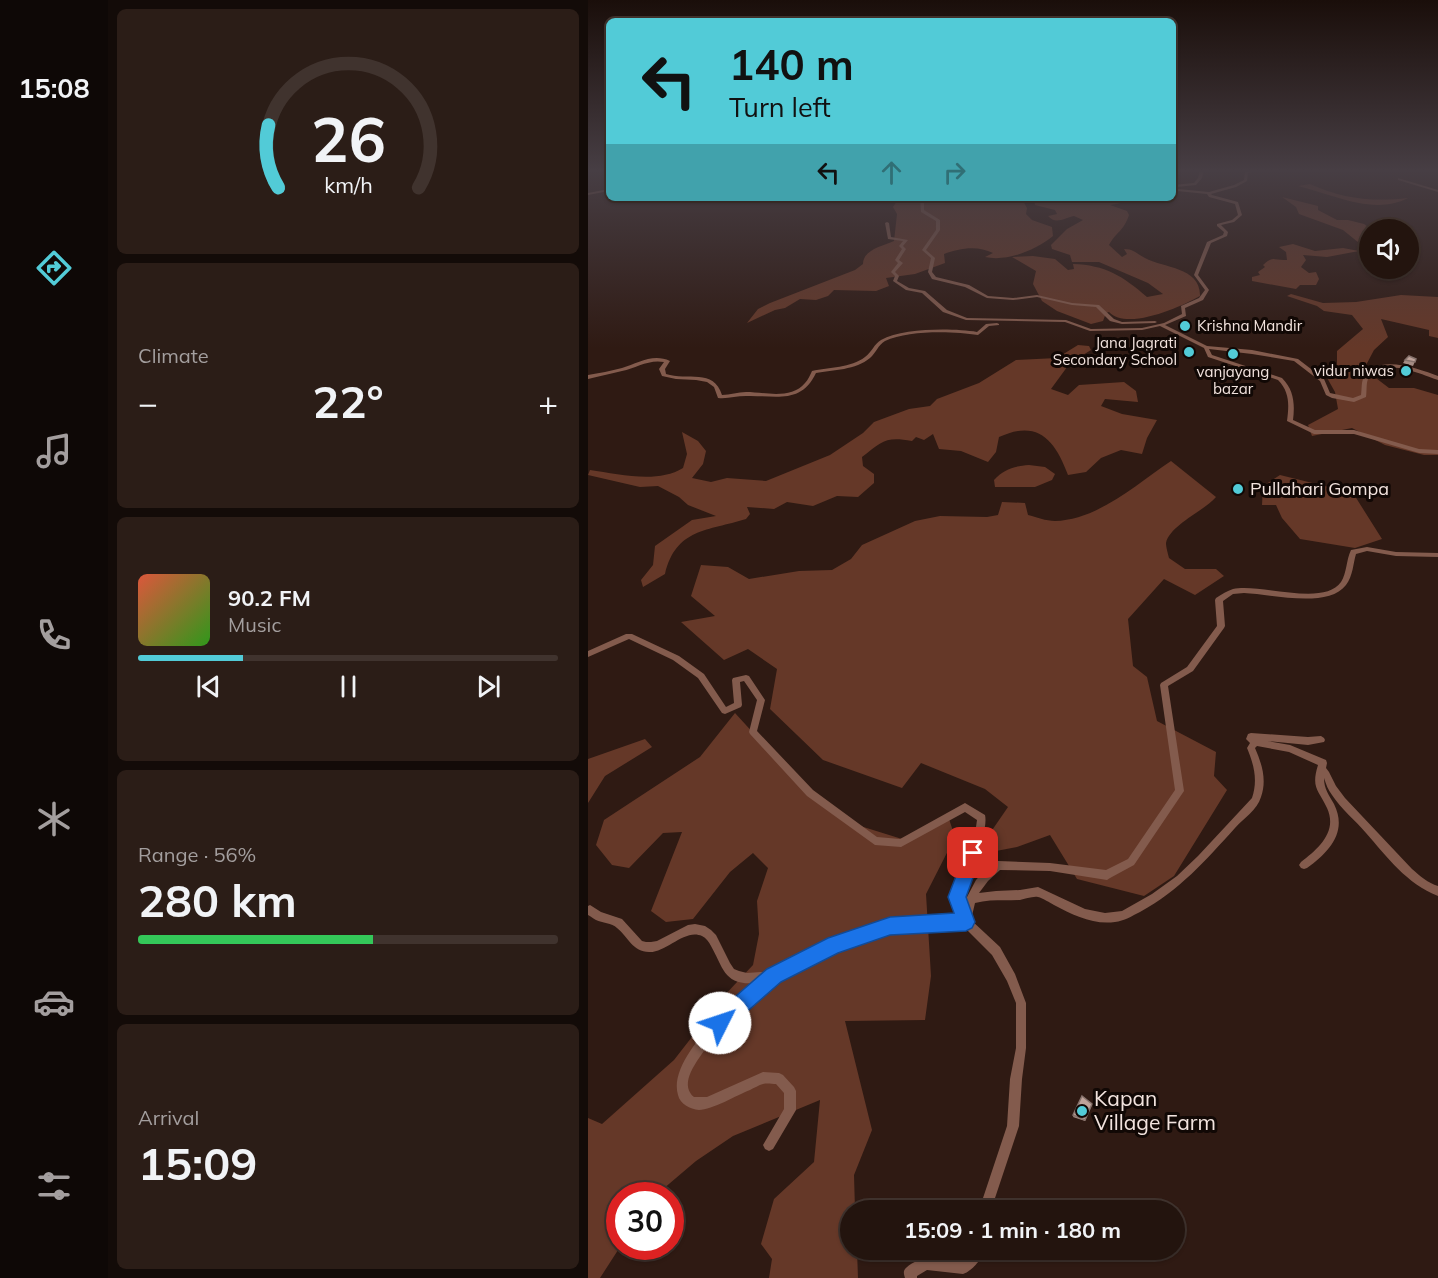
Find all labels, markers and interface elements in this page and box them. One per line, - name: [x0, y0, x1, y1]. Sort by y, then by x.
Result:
- text: 140 m: [729, 38, 854, 91]
- icon: left: [630, 42, 708, 120]
- text: 15:08: [18, 71, 90, 105]
- text: Turn left: [729, 90, 831, 124]
- text: 26: [311, 100, 385, 179]
- icon: left: [812, 156, 845, 189]
- icon: ahead: [875, 156, 908, 189]
- icon: right: [938, 156, 971, 189]
- text: km/h: [324, 172, 372, 199]
- map controls: [1359, 219, 1419, 279]
- button: sound: [1359, 219, 1419, 279]
- icon: directions: [33, 247, 75, 289]
- place label: Krishna Mandir: [1197, 316, 1303, 335]
- marker: Krishna Mandir: [1178, 319, 1192, 333]
- place label: Jana Jagrati Secondary School: [1053, 333, 1177, 369]
- text: Climate: [138, 343, 209, 368]
- marker: Jana Jagrati Secondary School: [1182, 345, 1196, 359]
- marker: vanjayang bazar: [1226, 347, 1240, 361]
- place label: vidur niwas: [1314, 361, 1394, 380]
- place label: vanjayang bazar: [1197, 362, 1269, 398]
- marker: vidur niwas: [1399, 364, 1413, 378]
- text: 22°: [312, 373, 384, 429]
- text: −: [138, 382, 158, 423]
- text: +: [538, 382, 558, 423]
- icon: music: [33, 430, 75, 472]
- place label: Pullahari Gompa: [1250, 477, 1389, 500]
- marker: Pullahari Gompa: [1231, 482, 1245, 496]
- text: 90.2 FM: [228, 584, 311, 612]
- text: Music: [228, 612, 281, 637]
- icon: phone: [33, 614, 75, 656]
- icon: previous: [192, 670, 225, 703]
- icon: pause: [332, 670, 365, 703]
- icon: next: [472, 670, 505, 703]
- icon: climate: [33, 798, 75, 840]
- pin: [947, 827, 998, 878]
- icon: arrive: [956, 836, 989, 869]
- text: Range · 56%: [138, 842, 256, 867]
- text: 280 km: [138, 872, 297, 928]
- icon: car: [33, 981, 75, 1023]
- position arrow: [688, 991, 752, 1055]
- place label: Kapan Village Farm: [1094, 1085, 1216, 1135]
- marker: Kapan Village Farm: [1075, 1104, 1089, 1118]
- text: Arrival: [138, 1105, 199, 1130]
- text: 15:09: [138, 1135, 257, 1191]
- icon: filters: [33, 1165, 75, 1207]
- speed limit sign: 30: [606, 1182, 684, 1260]
- text: 15:09 · 1 min · 180 m: [904, 1216, 1121, 1244]

